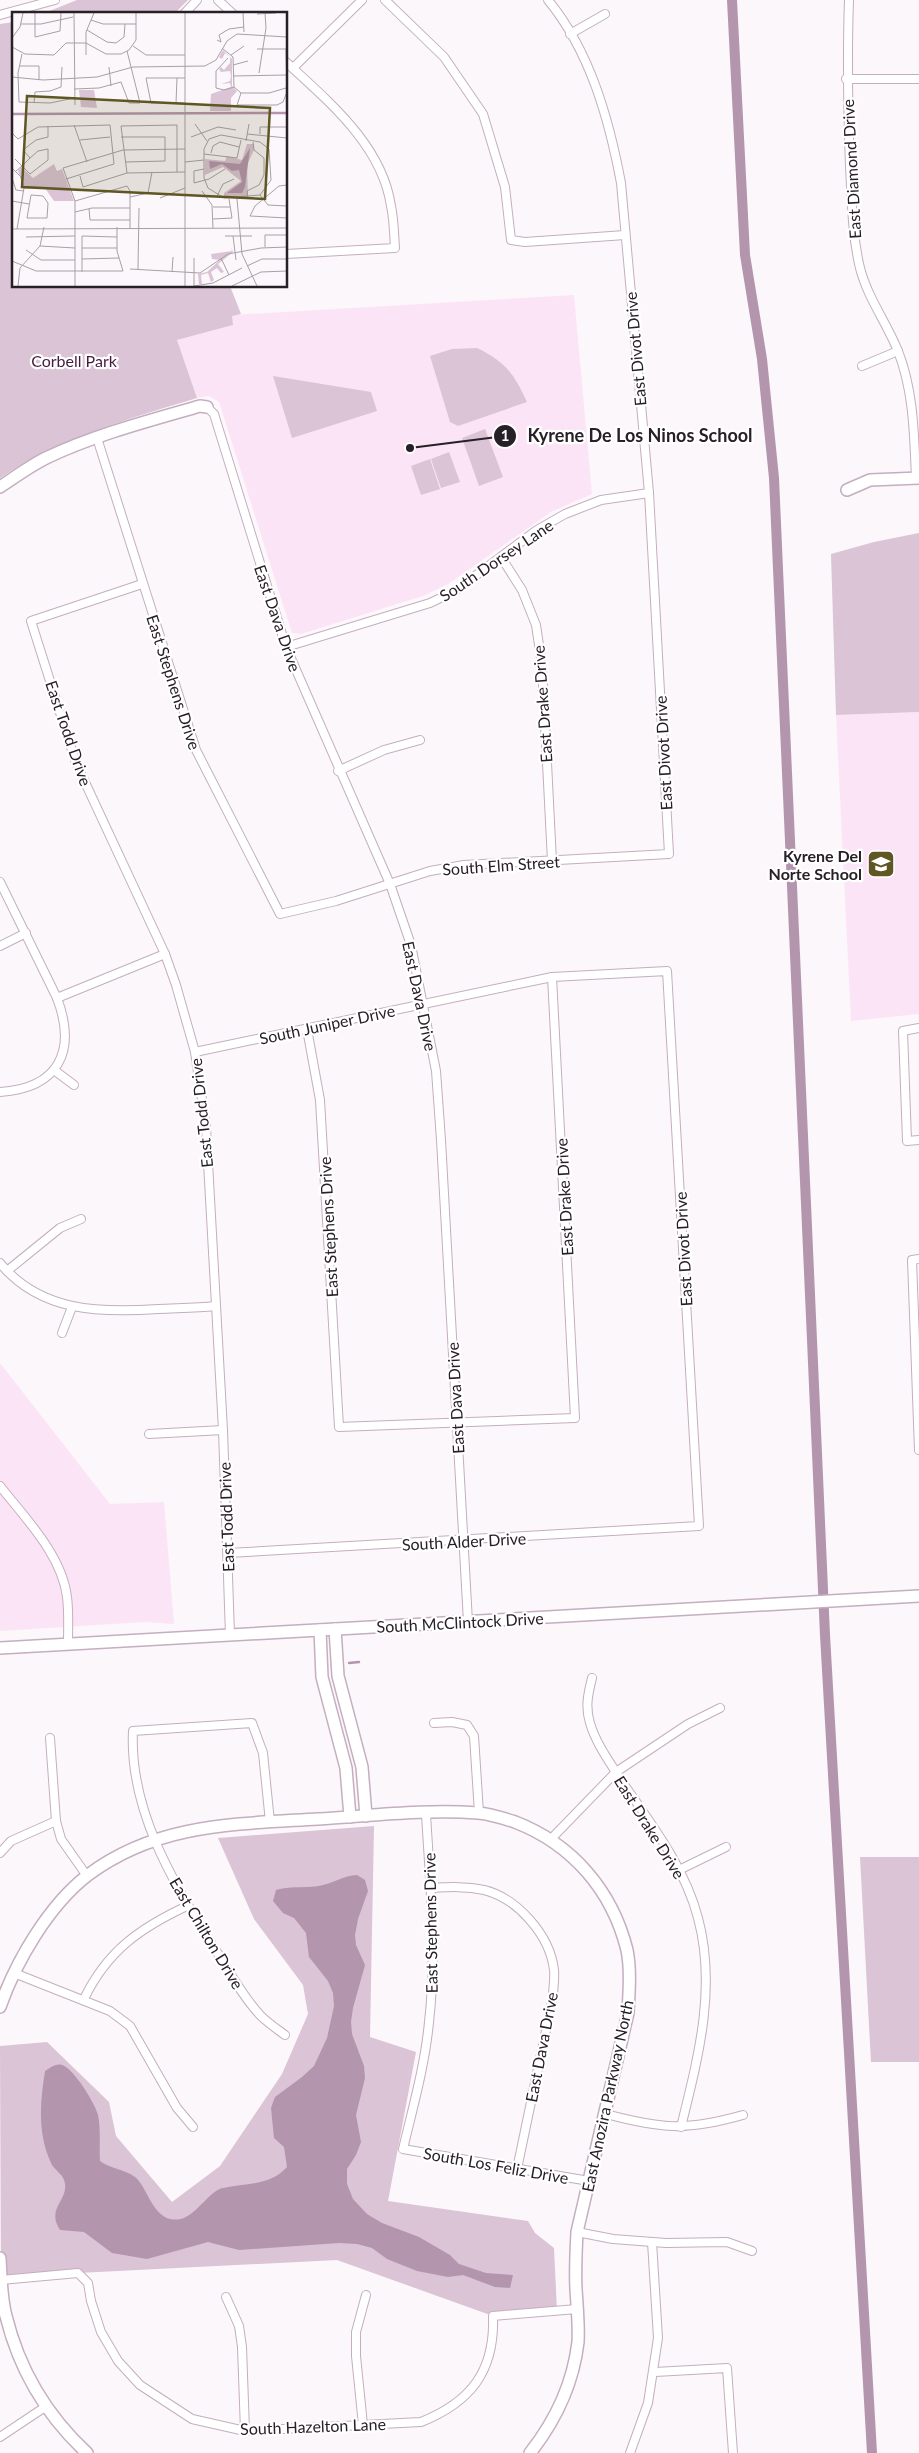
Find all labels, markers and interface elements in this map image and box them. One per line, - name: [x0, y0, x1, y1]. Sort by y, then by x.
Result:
- inset map: [12, 12, 288, 288]
- street label: East Diamond Drive: [838, 99, 864, 239]
- street label: East Divot Drive: [621, 291, 649, 407]
- park label: Corbell Park: [31, 351, 118, 370]
- callout: Kyrene De Los Ninos School: [492, 420, 762, 453]
- text: Kyrene De Los Ninos School: [527, 424, 753, 446]
- text: 1: [501, 426, 509, 444]
- street label: South Dorsey Lane: [436, 515, 556, 605]
- street label: East Dava Drive: [251, 562, 305, 674]
- street label: East Stephens Drive: [143, 612, 205, 752]
- street label: East Drake Drive: [528, 645, 556, 763]
- street label: East Todd Drive: [42, 678, 96, 788]
- street label: East Divot Drive: [651, 695, 675, 811]
- place label: Kyrene Del Norte School: [769, 846, 862, 883]
- school or university icon: Kyrene Del Norte School: [866, 849, 896, 879]
- street label: South Elm Street: [442, 851, 561, 879]
- street label: East Dava Drive: [399, 939, 441, 1053]
- street label: South Juniper Drive: [257, 1000, 397, 1048]
- street label: East Todd Drive: [186, 1057, 216, 1169]
- street label: East Drake Drive: [551, 1138, 577, 1256]
- street label: East Stephens Drive: [315, 1156, 341, 1298]
- street label: East Divot Drive: [671, 1191, 695, 1307]
- street label: East Dava Drive: [443, 1342, 467, 1454]
- street label: East Todd Drive: [215, 1462, 237, 1572]
- street label: South Alder Drive: [401, 1528, 527, 1554]
- street label: South McClintock Drive: [376, 1608, 544, 1636]
- street label: East Drake Drive: [611, 1772, 689, 1882]
- street label: East Stephens Drive: [419, 1852, 441, 1994]
- street label: East Chilton Drive: [166, 1874, 248, 1992]
- street label: East Dava Drive: [521, 1990, 561, 2104]
- street label: East Anozira Parkway North: [577, 1998, 637, 2194]
- street label: South Los Feliz Drive: [422, 2143, 570, 2187]
- street label: South Hazelton Lane: [240, 2414, 386, 2438]

